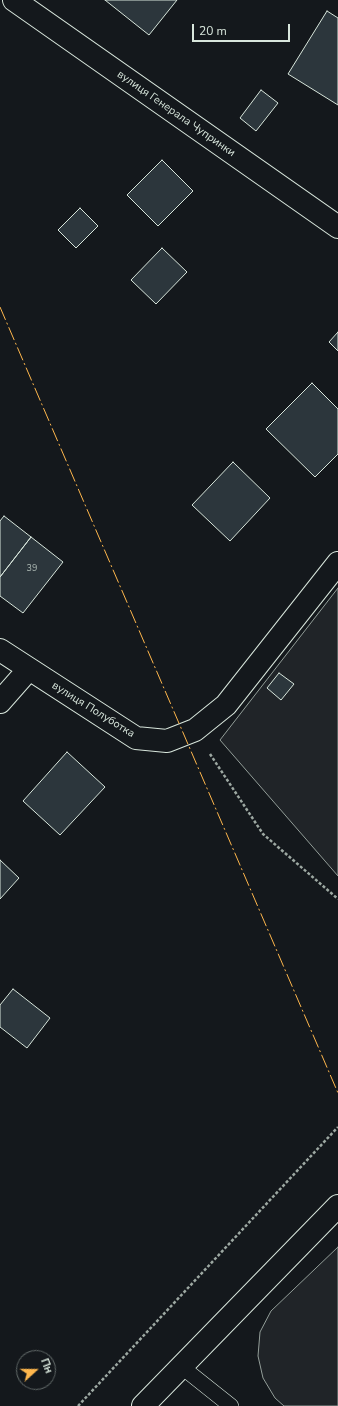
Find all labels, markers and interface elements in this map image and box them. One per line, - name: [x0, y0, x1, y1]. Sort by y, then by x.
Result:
- scale bar: [194, 16, 292, 42]
- text: 20 m: [199, 23, 227, 39]
- street label: вулиця Генерала Чупринки: [114, 68, 238, 160]
- house number: 39: [27, 564, 37, 574]
- street label: вулиця Полуботка: [49, 679, 137, 741]
- north arrow: [16, 1350, 56, 1390]
- text: Пн: [37, 1356, 56, 1376]

